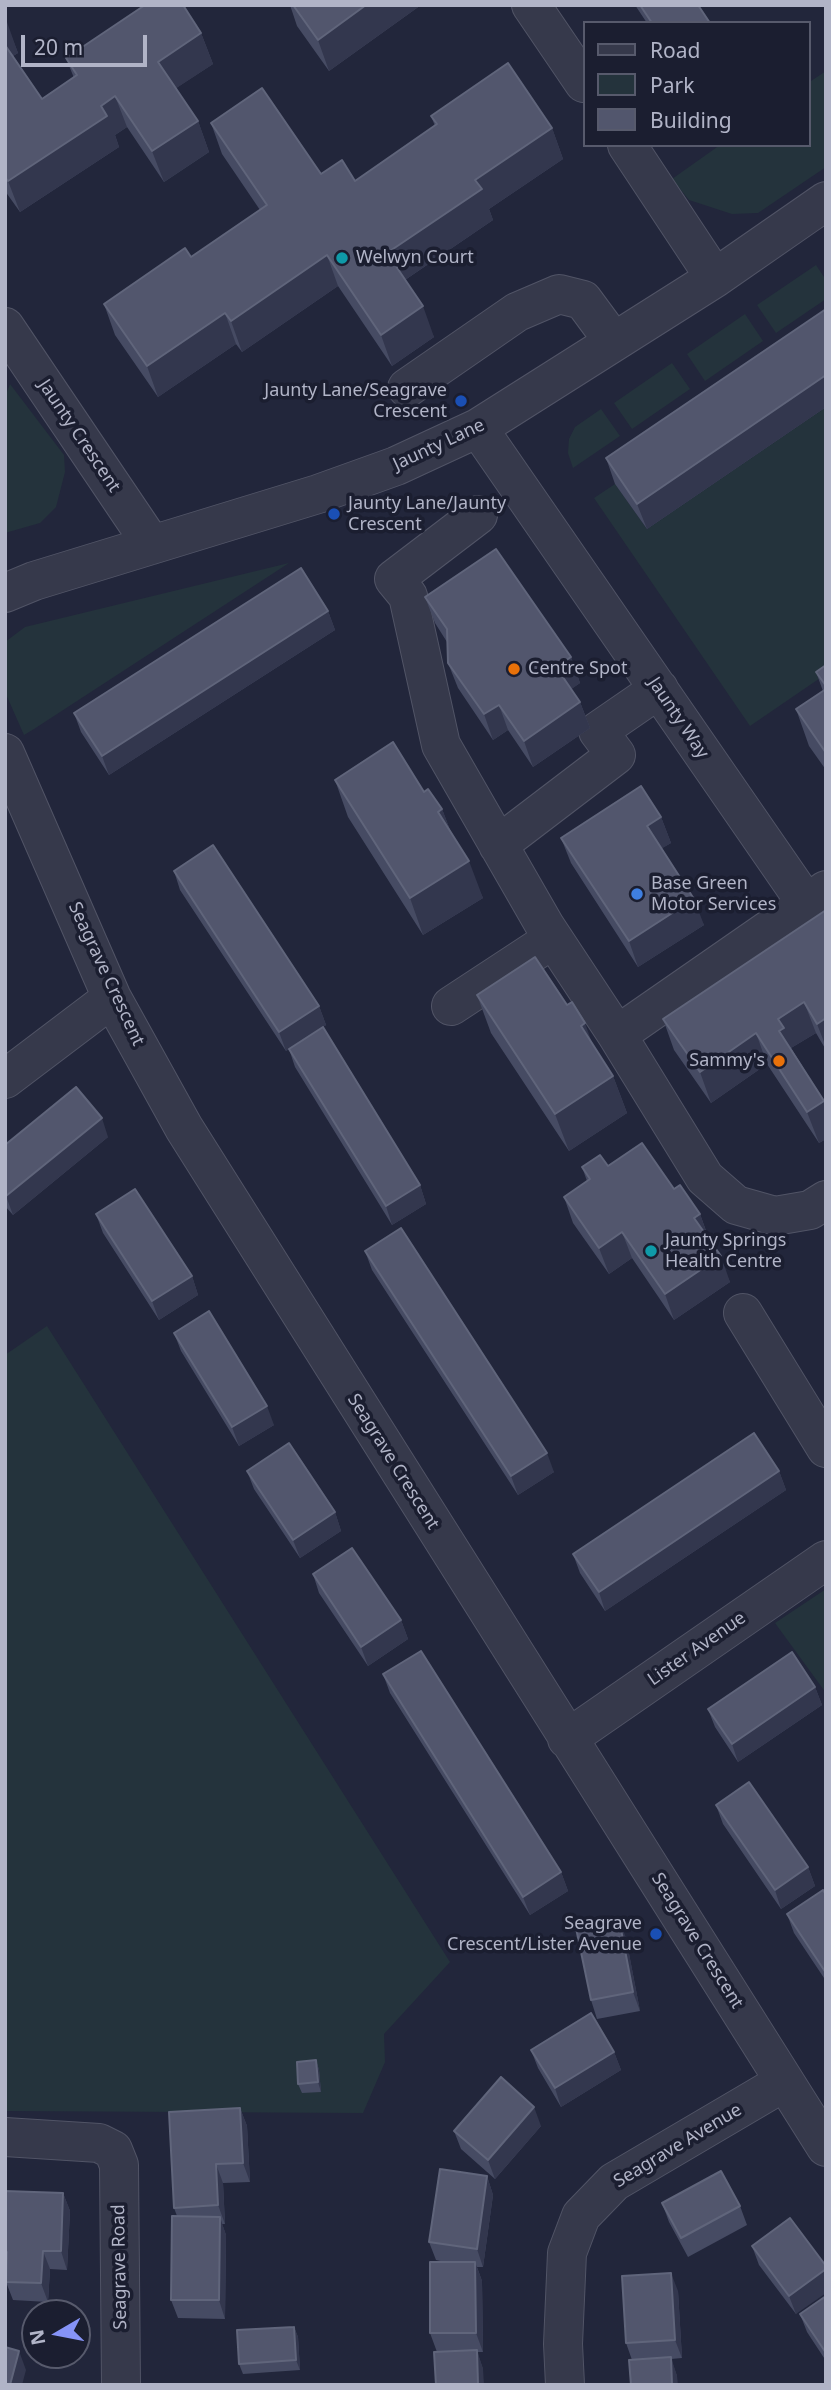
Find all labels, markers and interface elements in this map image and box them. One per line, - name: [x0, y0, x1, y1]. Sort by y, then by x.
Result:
- scale bar: [24, 21, 150, 65]
- legend: [582, 21, 810, 147]
- text: 20 m: [34, 33, 83, 61]
- text: Road: [650, 36, 700, 64]
- text: Park: [650, 71, 694, 99]
- text: Building: [650, 106, 732, 134]
- place label: Welwyn Court: [356, 247, 474, 269]
- marker: Welwyn Court: [334, 250, 350, 266]
- street label: Jaunty Crescent: [33, 376, 125, 496]
- place label: Jaunty Lane/Seagrave Crescent: [264, 380, 447, 422]
- marker: Jaunty Lane/Seagrave Crescent: [453, 393, 469, 409]
- street label: Jaunty Lane: [390, 414, 488, 476]
- place label: Jaunty Lane/Jaunty Crescent: [348, 493, 506, 536]
- marker: Jaunty Lane/Jaunty Crescent: [326, 506, 342, 522]
- place label: Centre Spot: [528, 658, 627, 680]
- marker: Centre Spot: [506, 661, 522, 677]
- street label: Jaunty Way: [643, 673, 713, 763]
- place label: Base Green Motor Services: [651, 873, 776, 916]
- marker: Base Green Motor Services: [629, 886, 645, 902]
- street label: Seagrave Crescent: [63, 899, 149, 1049]
- place label: Sammy's: [689, 1050, 765, 1072]
- marker: Sammy's: [771, 1053, 787, 1069]
- place label: Jaunty Springs Health Centre: [665, 1230, 786, 1272]
- marker: Jaunty Springs Health Centre: [643, 1243, 659, 1259]
- street label: Seagrave Crescent: [343, 1390, 443, 1534]
- street label: Lister Avenue: [644, 1607, 750, 1691]
- street label: Seagrave Crescent: [647, 1869, 747, 2013]
- place label: Seagrave Crescent/Lister Avenue: [447, 1913, 642, 1955]
- marker: Seagrave Crescent/Lister Avenue: [648, 1926, 664, 1942]
- street label: Seagrave Avenue: [610, 2099, 746, 2193]
- street label: Seagrave Road: [108, 2204, 132, 2330]
- north arrow: [21, 2299, 91, 2369]
- text: N: [23, 2327, 51, 2347]

